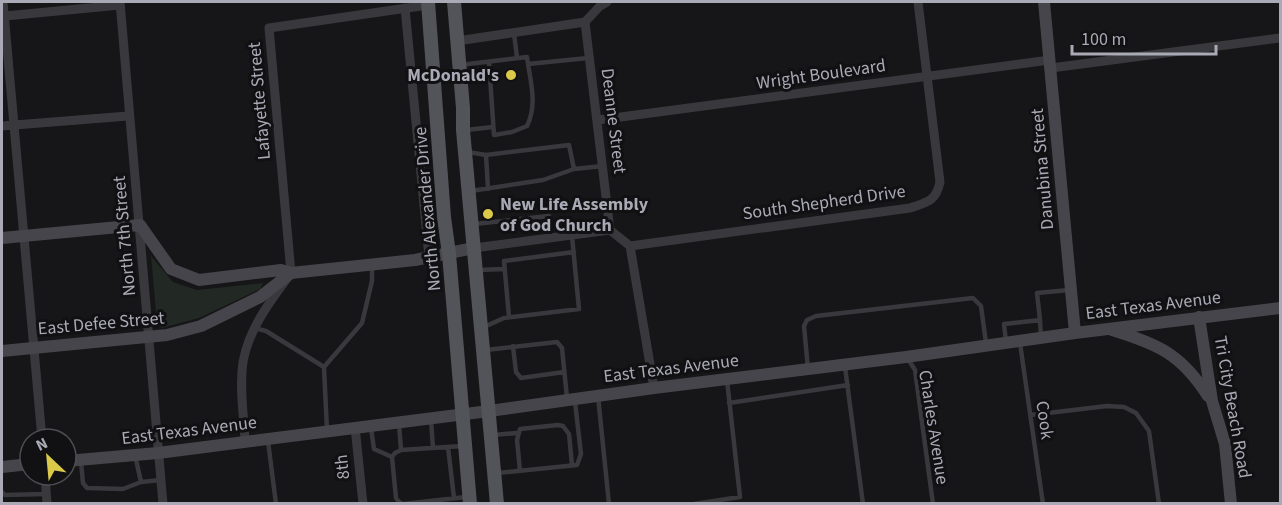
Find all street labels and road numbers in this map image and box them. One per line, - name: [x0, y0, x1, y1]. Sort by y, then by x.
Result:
- street label: Lafayette Street: [242, 41, 277, 161]
- street label: Wright Boulevard: [755, 53, 887, 96]
- street label: Deanne Street: [595, 67, 632, 175]
- street label: Danubina Street: [1025, 107, 1060, 231]
- street label: North Alexander Drive: [408, 126, 447, 292]
- street label: North 7th Street: [107, 175, 142, 297]
- street label: South Shepherd Drive: [741, 179, 907, 226]
- street label: East Texas Avenue: [1084, 285, 1222, 326]
- street label: East Defee Street: [37, 306, 165, 341]
- street label: Tri City Beach Road: [1208, 334, 1257, 480]
- street label: East Texas Avenue: [602, 348, 740, 389]
- street label: Charles Avenue: [912, 368, 955, 486]
- street label: Cook: [1029, 399, 1060, 441]
- street label: East Texas Avenue: [120, 410, 258, 451]
- street label: 8th: [329, 453, 356, 481]

